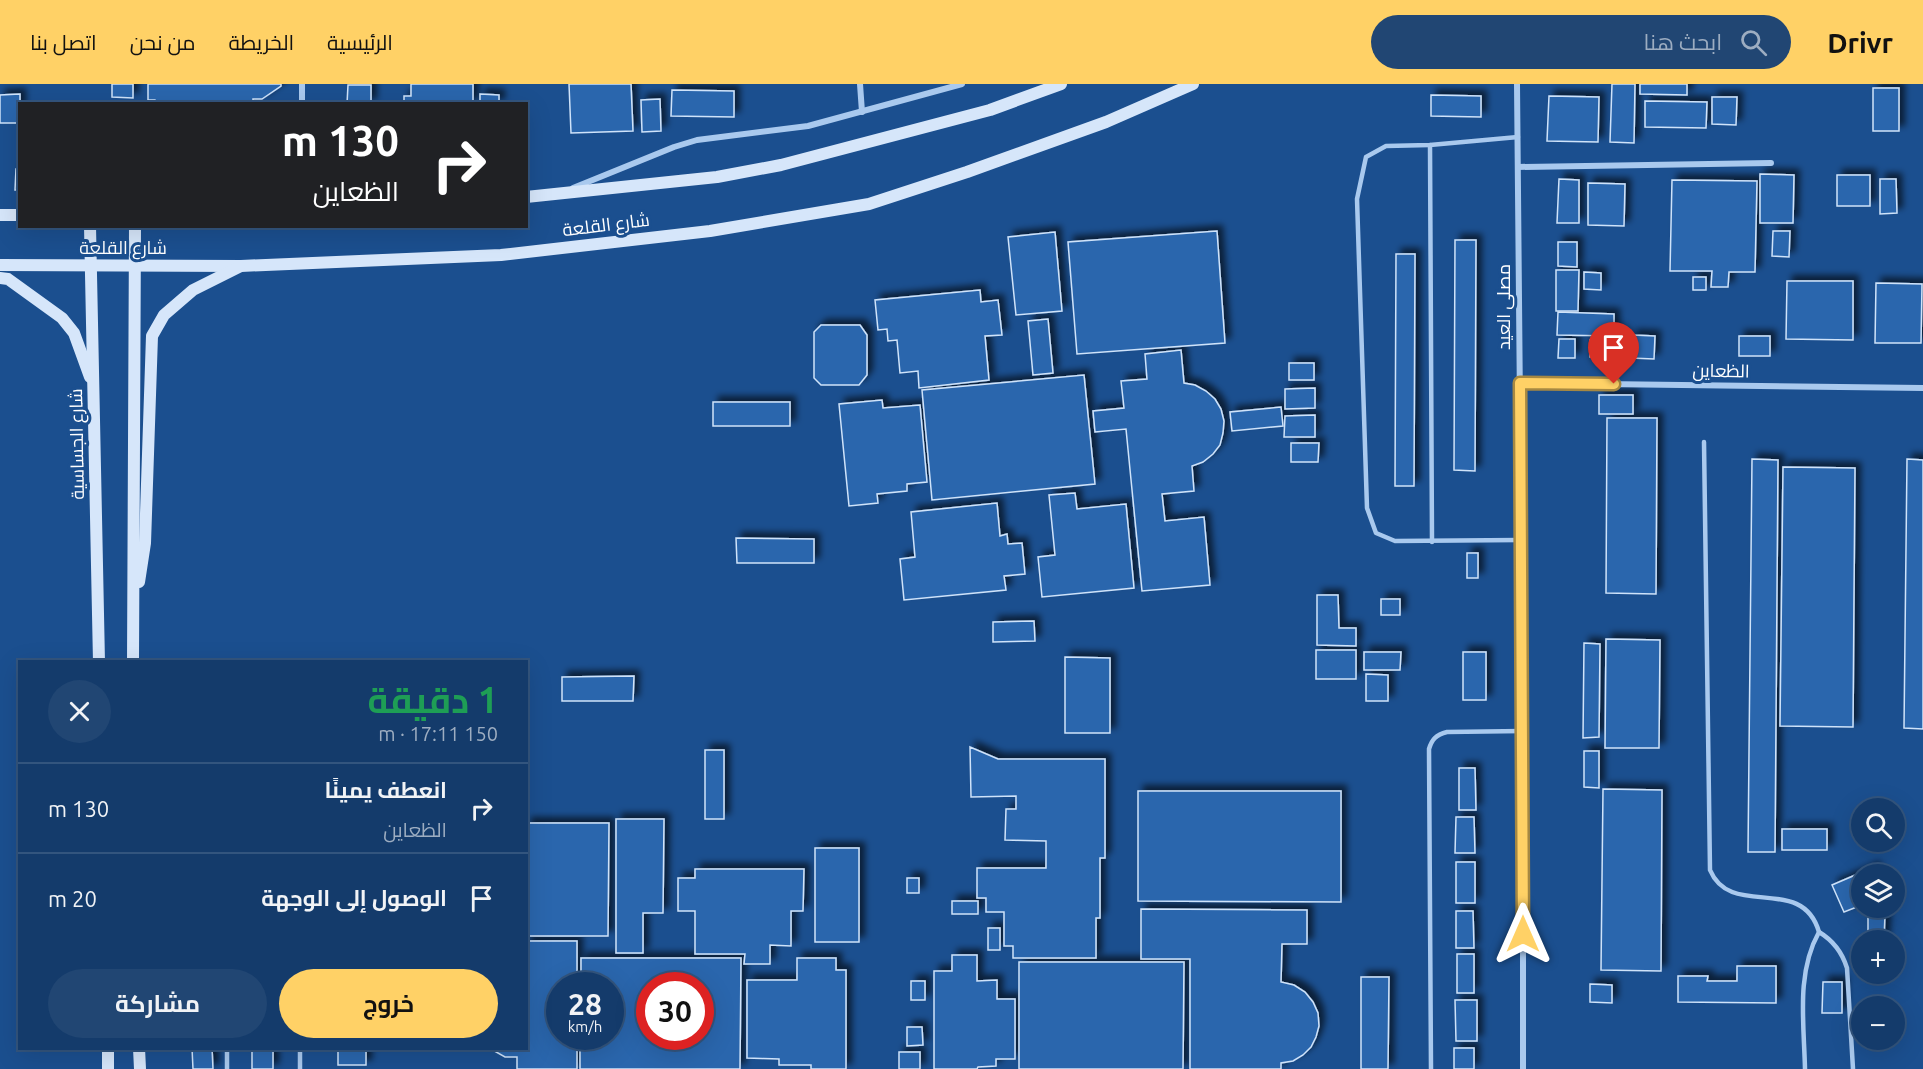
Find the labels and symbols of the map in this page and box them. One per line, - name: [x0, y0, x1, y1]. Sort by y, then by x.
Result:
- street label: شارع القلعة: [561, 209, 651, 242]
- street label: شارع القلعة: [79, 237, 167, 260]
- street label: مصلى العيد: [1493, 264, 1515, 350]
- pin: [1588, 322, 1639, 384]
- street label: الظعاين: [1692, 360, 1750, 382]
- street label: شارع الجساسية: [65, 388, 90, 500]
- position arrow: [1491, 902, 1555, 966]
- speed limit sign: 30: [636, 972, 714, 1050]

